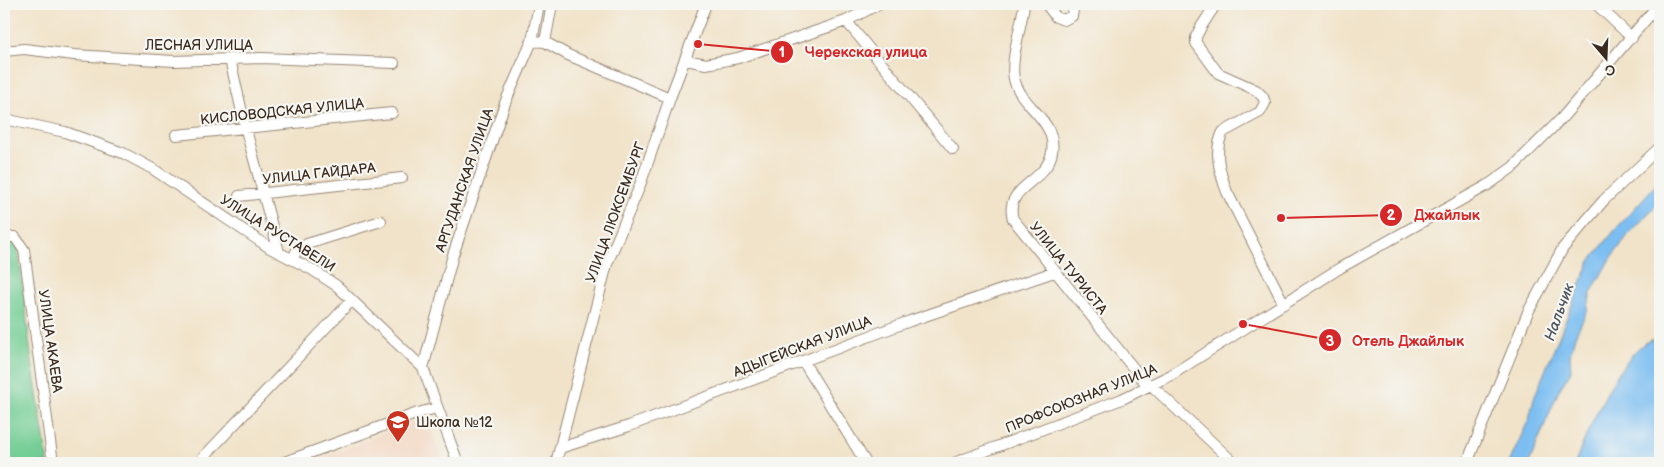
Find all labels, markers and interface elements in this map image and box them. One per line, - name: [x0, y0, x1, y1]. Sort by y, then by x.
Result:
- north arrow: [1582, 32, 1632, 82]
- street label: ЛЕСНАЯ УЛИЦА: [144, 37, 253, 54]
- callout: Черекская улица: [770, 37, 937, 67]
- text: 1: [779, 43, 785, 62]
- text: Черекская улица: [805, 43, 928, 62]
- text: С: [1602, 60, 1617, 80]
- street label: КИСЛОВОДСКАЯ УЛИЦА: [199, 94, 365, 129]
- street label: АРГУДАНСКАЯ УЛИЦА: [432, 105, 497, 255]
- street label: УЛИЦА ЛЮКСЕМБУРГ: [582, 139, 649, 285]
- street label: УЛИЦА ГАЙДАРА: [262, 159, 377, 188]
- street label: УЛИЦА РУСТАВЕЛИ: [217, 191, 338, 276]
- callout: Джайлык: [1379, 200, 1490, 230]
- text: 2: [1387, 206, 1396, 225]
- text: Джайлык: [1414, 206, 1481, 225]
- street label: УЛИЦА ТУРИСТА: [1026, 219, 1111, 318]
- water label: Нальчик: [1540, 280, 1579, 344]
- street label: УЛИЦА АКАЕВА: [35, 288, 66, 394]
- street label: АДЫГЕЙСКАЯ УЛИЦА: [730, 312, 874, 381]
- callout: Отель Джайлык: [1317, 325, 1475, 355]
- text: 3: [1326, 332, 1335, 351]
- text: Отель Джайлык: [1352, 332, 1465, 351]
- street label: ПРОФСОЮЗНАЯ УЛИЦА: [1003, 360, 1160, 437]
- school or university icon: Школа №12: [385, 409, 411, 443]
- place label: Школа №12: [416, 414, 493, 431]

